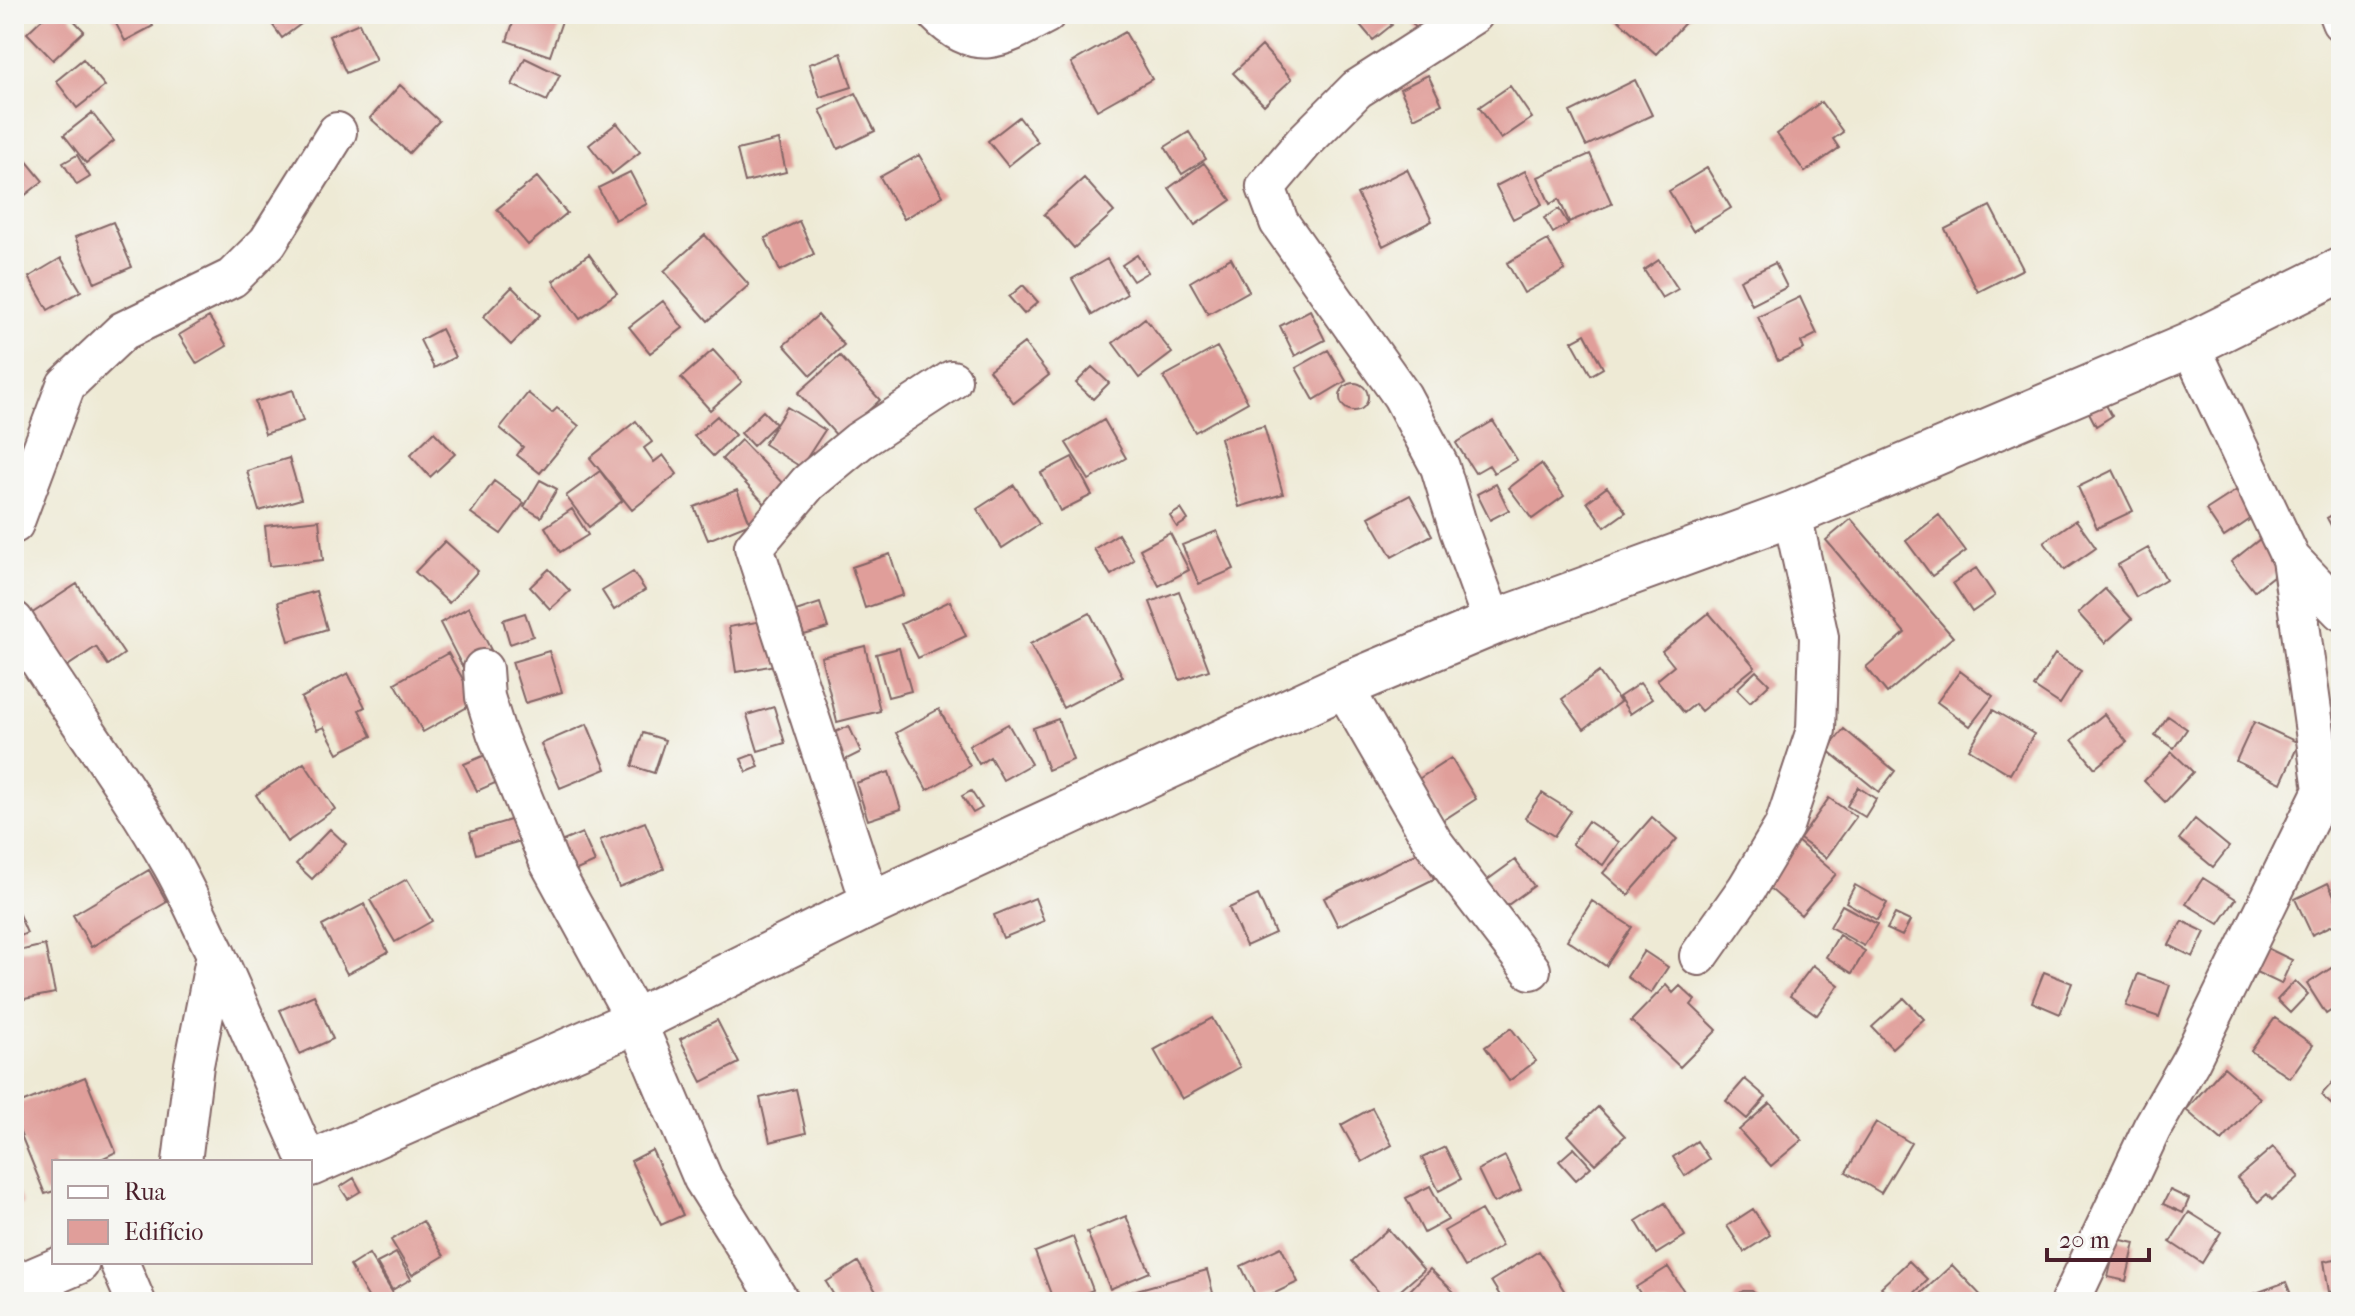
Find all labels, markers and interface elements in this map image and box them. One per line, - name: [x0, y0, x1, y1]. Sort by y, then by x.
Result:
- legend: [52, 1160, 312, 1264]
- text: Rua: [124, 1178, 167, 1206]
- scale bar: [2047, 1212, 2149, 1262]
- text: Edifício: [124, 1218, 203, 1246]
- text: 20 m: [2059, 1226, 2110, 1254]

